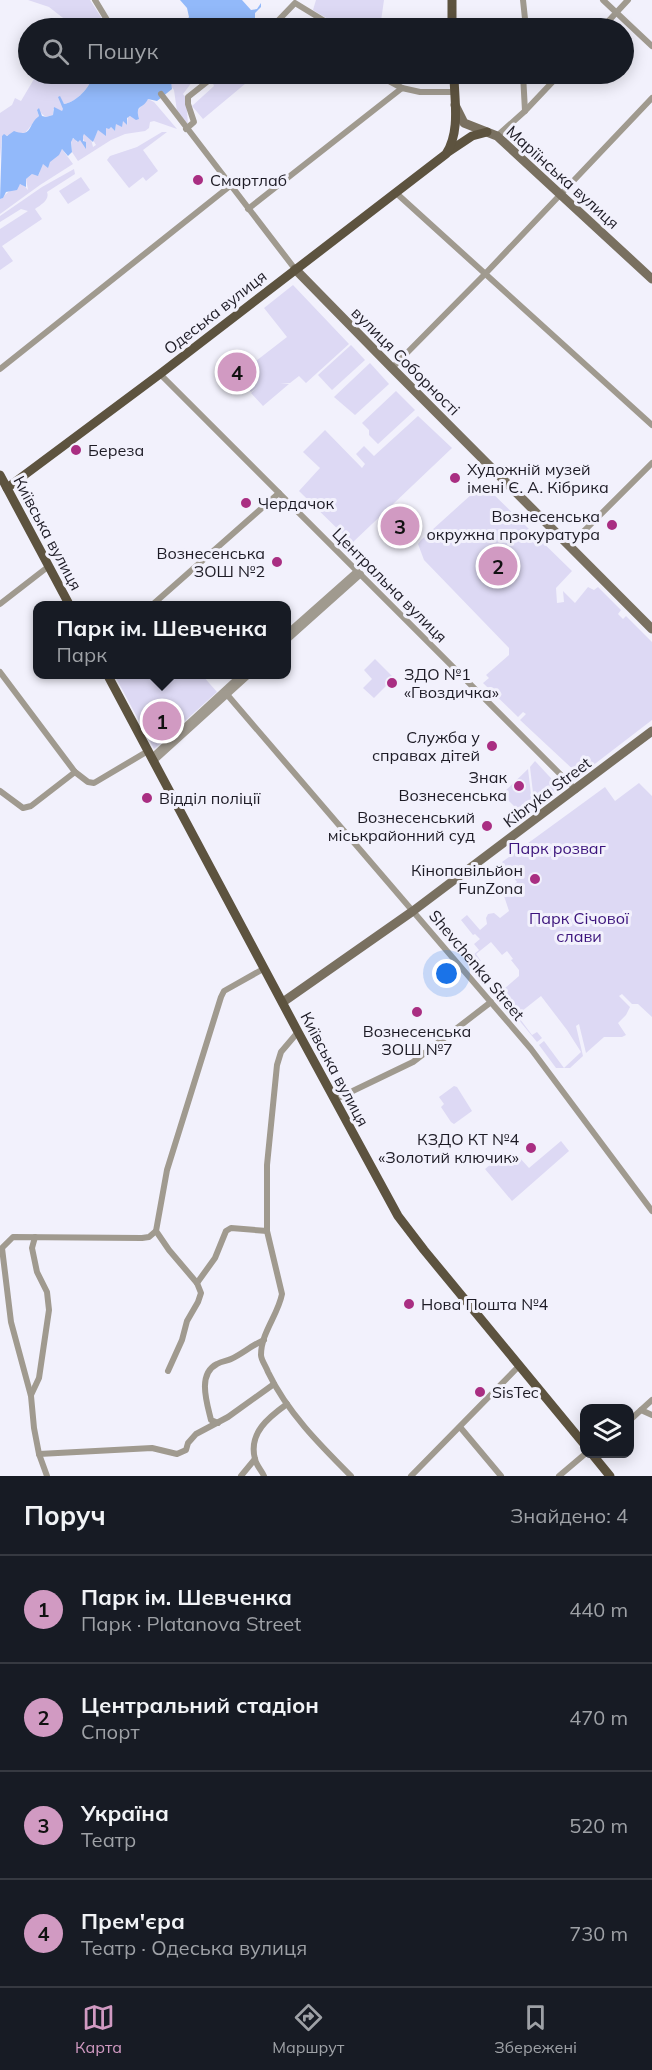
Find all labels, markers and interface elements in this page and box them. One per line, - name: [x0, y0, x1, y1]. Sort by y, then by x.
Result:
- search box: [18, 18, 634, 84]
- icon: search: [39, 35, 72, 68]
- text: Пошук: [87, 37, 158, 65]
- street label: Маріїнська вулиця: [503, 121, 623, 233]
- place label: Смартлаб: [210, 170, 287, 190]
- marker: Смартлаб: [191, 173, 205, 187]
- street label: Одеська вулиця: [160, 266, 270, 358]
- street label: вулиця Соборності: [348, 303, 464, 419]
- pin: 4: [218, 350, 256, 394]
- place label: Береза: [88, 440, 144, 460]
- marker: Береза: [69, 443, 83, 457]
- place label: Художній музей імені Є. А. Кібрика: [467, 459, 609, 497]
- marker: Художній музей імені Є. А. Кібрика: [448, 471, 462, 485]
- street label: Київська вулиця: [9, 472, 87, 594]
- place label: Чердачок: [258, 493, 334, 513]
- marker: Чердачок: [239, 496, 253, 510]
- pin: 3: [380, 504, 420, 548]
- place label: Вознесенська окружна прокуратура: [427, 506, 600, 544]
- marker: Вознесенська окружна прокуратура: [605, 518, 619, 532]
- street label: Центральна вулиця: [328, 523, 452, 647]
- place label: Вознесенська ЗОШ №2: [157, 543, 265, 581]
- pin: 2: [478, 544, 518, 588]
- marker: Вознесенська ЗОШ №2: [270, 555, 284, 569]
- popup: [33, 601, 291, 679]
- text: Парк ім. Шевченка: [57, 614, 267, 642]
- text: Парк: [57, 642, 107, 667]
- place label: ЗДО №1 «Гвоздичка»: [404, 664, 499, 702]
- marker: ЗДО №1 «Гвоздичка»: [385, 676, 399, 690]
- pin: 1: [142, 698, 182, 744]
- place label: Служба у справах дітей: [372, 727, 480, 765]
- marker: Служба у справах дітей: [485, 739, 499, 753]
- street label: Kibryka Street: [499, 752, 595, 831]
- place label: Знак Вознесенська: [399, 767, 507, 805]
- marker: Знак Вознесенська: [512, 779, 526, 793]
- place label: Відділ поліції: [159, 788, 262, 808]
- marker: Відділ поліції: [140, 791, 154, 805]
- place label: Вознесенський міськрайонний суд: [328, 807, 475, 845]
- marker: Вознесенський міськрайонний суд: [480, 819, 494, 833]
- park label: Парк розваг: [508, 838, 606, 858]
- place label: Кінопавільйон FunZona: [411, 860, 523, 898]
- marker: Кінопавільйон FunZona: [528, 872, 542, 886]
- street label: Shevchenka Street: [425, 906, 529, 1025]
- park label: Парк Січової слави: [529, 908, 630, 946]
- your location: [432, 959, 461, 988]
- marker: Вознесенська ЗОШ №7: [410, 1005, 424, 1019]
- street label: Київська вулиця: [296, 1008, 374, 1130]
- place label: Вознесенська ЗОШ №7: [363, 1021, 471, 1059]
- place label: КЗДО КТ №4 «Золотий ключик»: [378, 1129, 519, 1167]
- marker: КЗДО КТ №4 «Золотий ключик»: [524, 1141, 538, 1155]
- place label: Нова Пошта №4: [421, 1294, 549, 1314]
- marker: Нова Пошта №4: [402, 1297, 416, 1311]
- place label: SisTec: [492, 1382, 539, 1402]
- marker: SisTec: [473, 1385, 487, 1399]
- map controls: [580, 1404, 634, 1458]
- button: layers: [580, 1404, 634, 1458]
- text: Поруч: [24, 1499, 106, 1532]
- text: Знайдено: 4: [510, 1503, 628, 1528]
- text: Парк ім. Шевченка: [81, 1583, 292, 1611]
- text: 1: [38, 1597, 50, 1622]
- text: 440 m: [569, 1597, 628, 1622]
- text: Парк · Platanova Street: [81, 1611, 301, 1636]
- text: Центральний стадіон: [81, 1691, 319, 1719]
- text: 2: [38, 1705, 50, 1730]
- text: 470 m: [569, 1705, 628, 1730]
- text: Спорт: [81, 1719, 140, 1744]
- text: Україна: [81, 1799, 169, 1827]
- text: 3: [38, 1813, 50, 1838]
- text: 520 m: [569, 1813, 628, 1838]
- text: Театр: [81, 1827, 136, 1852]
- text: Прем'єра: [81, 1907, 185, 1935]
- text: 4: [38, 1921, 50, 1946]
- text: 730 m: [569, 1921, 628, 1946]
- text: Театр · Одеська вулиця: [81, 1935, 307, 1960]
- tab: Карта: [75, 2001, 122, 2057]
- tab: Маршрут: [272, 2001, 344, 2057]
- tab: Збережені: [494, 2001, 577, 2057]

